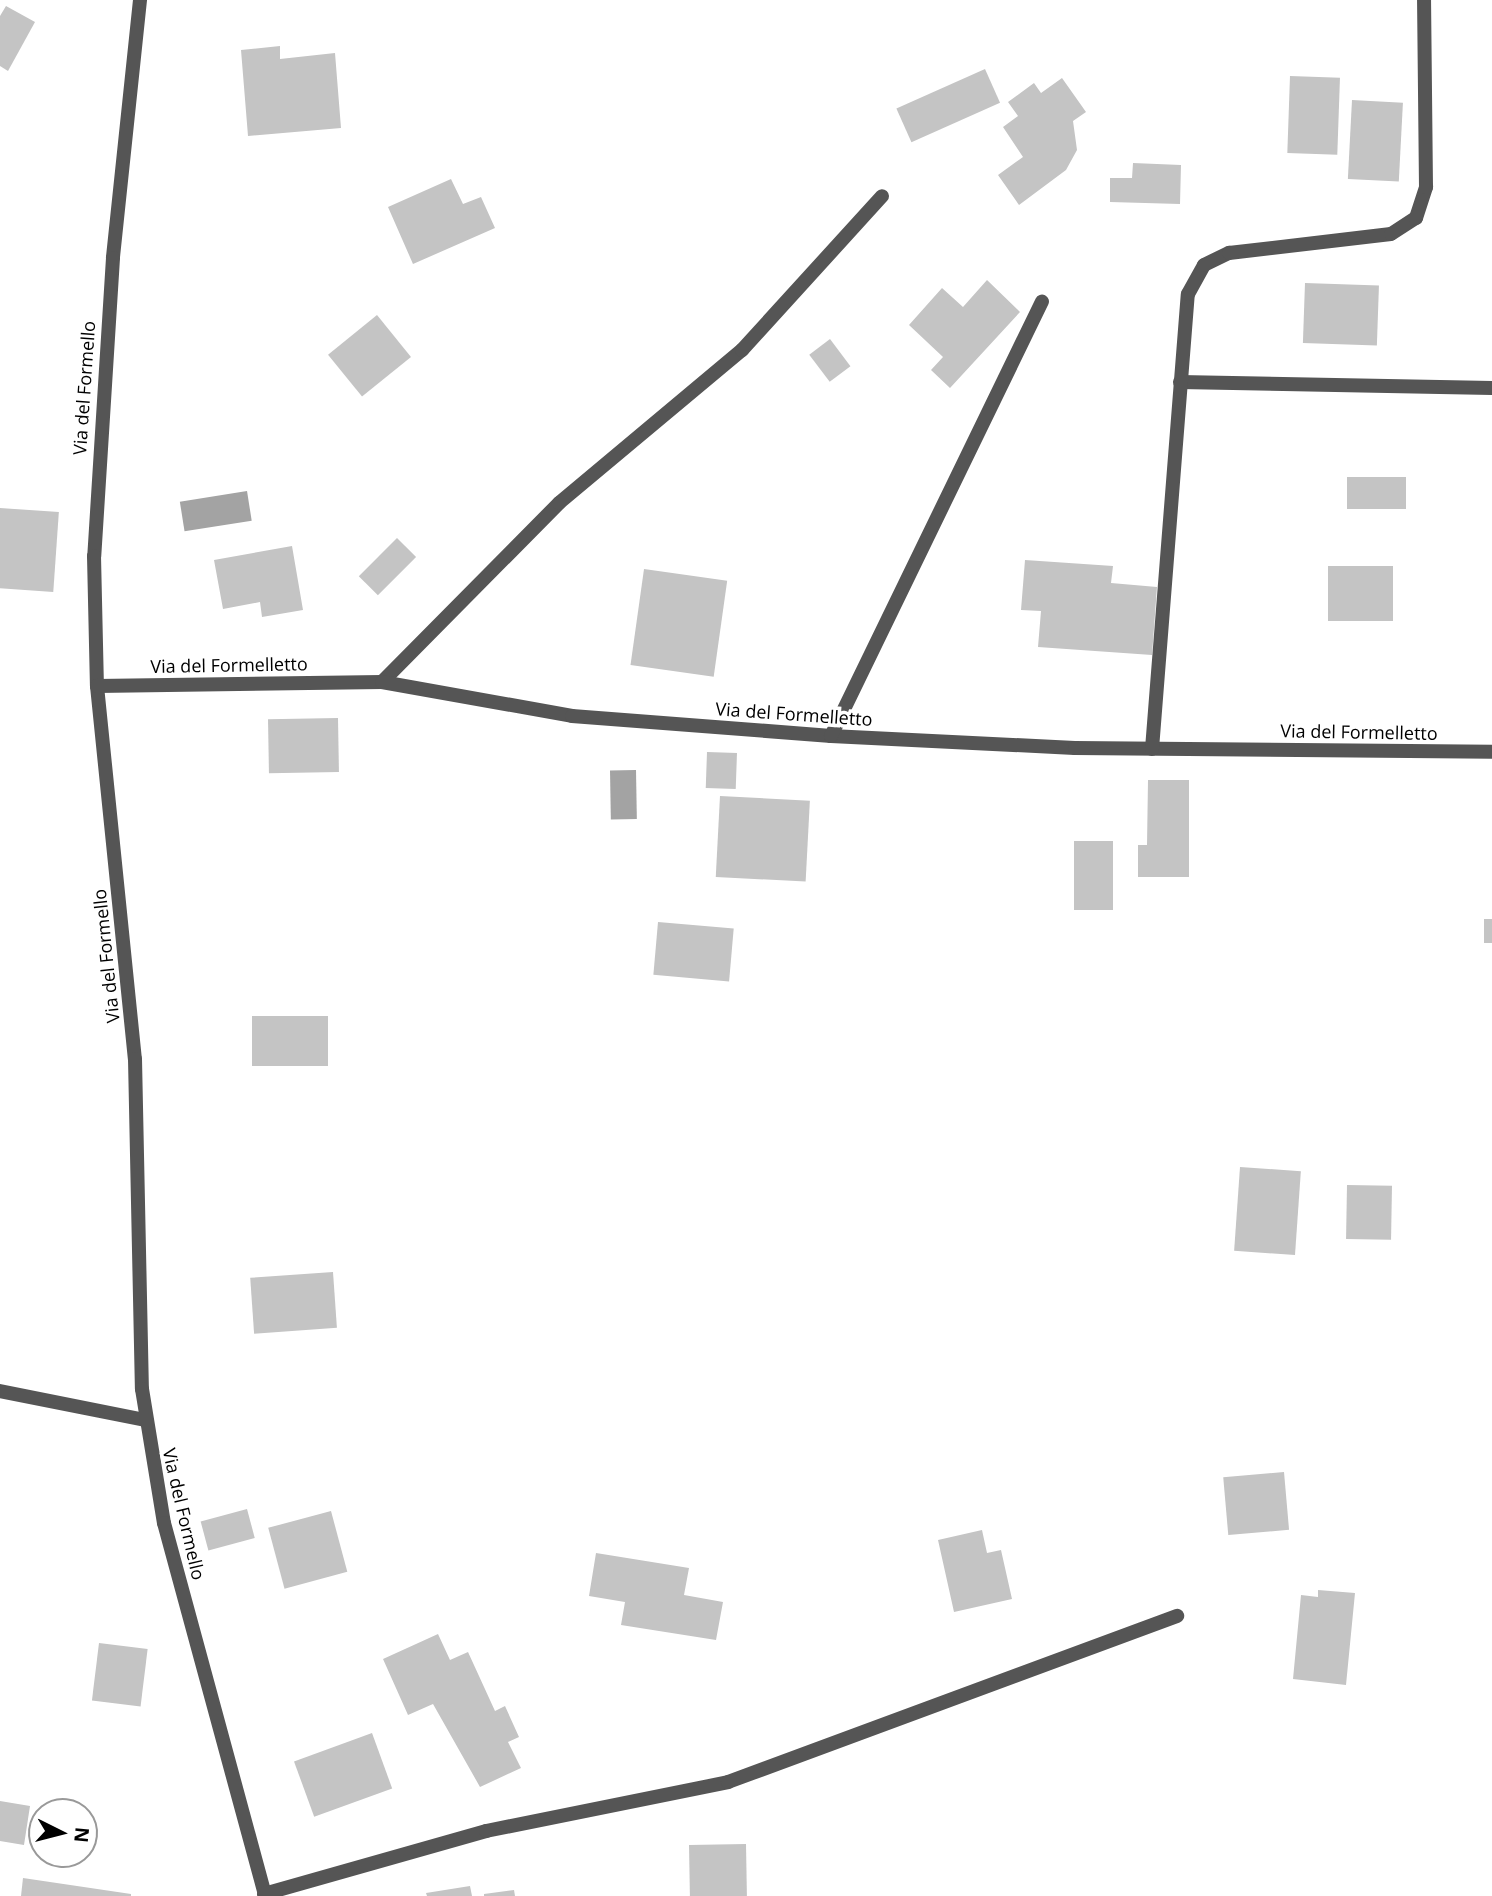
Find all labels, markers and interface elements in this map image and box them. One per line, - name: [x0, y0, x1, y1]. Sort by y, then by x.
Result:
- street label: Via del Formello: [69, 320, 99, 456]
- street label: Via del Formelletto: [150, 653, 308, 677]
- street label: Via del Formelletto: [715, 698, 873, 730]
- street label: Via del Formelletto: [1280, 720, 1438, 744]
- street label: Via del Formello: [88, 888, 124, 1024]
- street label: Via del Formello: [158, 1446, 210, 1582]
- north arrow: [28, 1798, 98, 1868]
- text: N: [68, 1826, 96, 1844]

